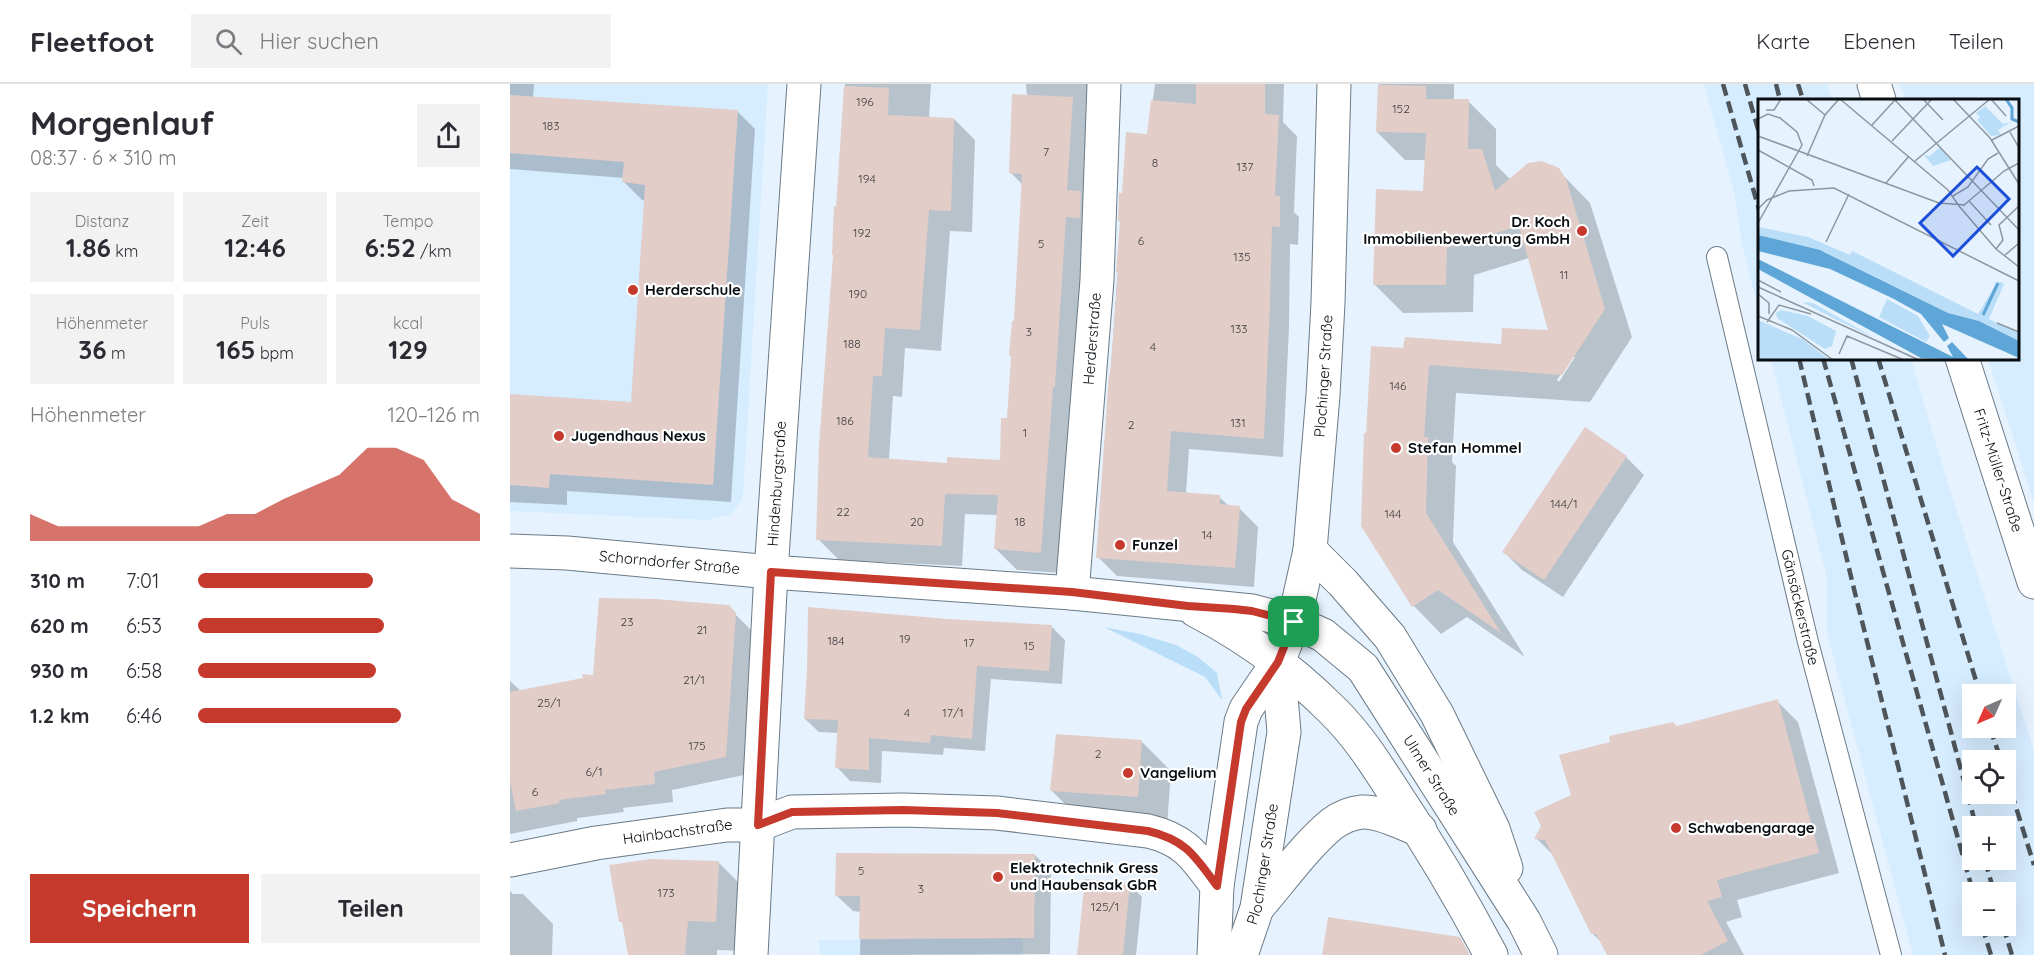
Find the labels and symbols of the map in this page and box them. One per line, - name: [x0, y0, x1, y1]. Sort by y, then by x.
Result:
- house number: 196: [856, 94, 874, 109]
- inset map: [1758, 99, 2019, 360]
- house number: 152: [1392, 101, 1410, 116]
- house number: 183: [542, 118, 560, 133]
- house number: 7: [1043, 144, 1049, 159]
- house number: 8: [1152, 155, 1158, 170]
- house number: 137: [1237, 159, 1253, 174]
- house number: 194: [858, 171, 876, 186]
- place label: Dr. Koch Immobilienbewertung GmbH: [1363, 212, 1570, 248]
- marker: Dr. Koch Immobilienbewertung GmbH: [1575, 224, 1589, 238]
- house number: 192: [853, 225, 871, 240]
- house number: 6: [1138, 233, 1145, 248]
- house number: 5: [1038, 236, 1044, 251]
- house number: 135: [1233, 249, 1251, 264]
- house number: 11: [1560, 267, 1568, 282]
- place label: Herderschule: [645, 280, 741, 299]
- marker: Herderschule: [626, 283, 640, 297]
- house number: 190: [849, 286, 867, 301]
- street label: Herderstraße: [1079, 292, 1105, 386]
- street label: Plochinger Straße: [1309, 314, 1336, 438]
- house number: 133: [1230, 321, 1248, 336]
- house number: 3: [1026, 324, 1032, 339]
- house number: 188: [843, 336, 861, 351]
- house number: 4: [1150, 339, 1156, 354]
- house number: 146: [1389, 378, 1407, 393]
- street label: Fritz-Müller-Straße: [1970, 406, 2027, 535]
- house number: 186: [836, 413, 854, 428]
- house number: 131: [1230, 415, 1246, 430]
- house number: 2: [1128, 417, 1135, 432]
- street label: Hindenburgstraße: [763, 420, 790, 547]
- house number: 1: [1023, 425, 1027, 440]
- place label: Jugendhaus Nexus: [571, 426, 706, 445]
- marker: Jugendhaus Nexus: [552, 429, 566, 443]
- place label: Stefan Hommel: [1408, 438, 1522, 457]
- marker: Stefan Hommel: [1389, 441, 1403, 455]
- house number: 144/1: [1550, 496, 1578, 511]
- house number: 22: [836, 504, 850, 519]
- house number: 144: [1385, 506, 1401, 521]
- house number: 20: [910, 514, 924, 529]
- house number: 18: [1015, 514, 1025, 529]
- house number: 14: [1202, 527, 1212, 542]
- place label: Funzel: [1132, 535, 1178, 554]
- marker: Funzel: [1113, 538, 1127, 552]
- street label: Schorndorfer Straße: [598, 546, 741, 578]
- street label: Gänsäckerstraße: [1777, 547, 1824, 667]
- pin: [1268, 596, 1319, 647]
- house number: 23: [621, 614, 633, 629]
- house number: 21: [696, 622, 708, 637]
- house number: 19: [899, 631, 911, 646]
- house number: 184: [827, 633, 845, 648]
- house number: 17: [964, 635, 974, 650]
- house number: 15: [1024, 638, 1034, 653]
- house number: 21/1: [683, 672, 705, 687]
- north arrow: [1962, 684, 2016, 738]
- house number: 25/1: [537, 695, 561, 710]
- house number: 4: [904, 705, 910, 720]
- house number: 17/1: [942, 705, 964, 720]
- street label: Ulmer Straße: [1399, 731, 1465, 819]
- house number: 175: [688, 738, 706, 753]
- house number: 2: [1095, 746, 1102, 761]
- place label: Vangelium: [1140, 763, 1217, 782]
- house number: 6/1: [585, 764, 603, 779]
- marker: Vangelium: [1121, 766, 1135, 780]
- house number: 6: [532, 784, 539, 799]
- street label: Plochinger Straße: [1242, 802, 1282, 927]
- street label: Hainbachstraße: [621, 815, 732, 848]
- place label: Schwabengarage: [1688, 818, 1815, 837]
- marker: Schwabengarage: [1669, 821, 1683, 835]
- place label: Elektrotechnik Gress und Haubensak GbR: [1010, 858, 1158, 894]
- house number: 5: [858, 863, 864, 878]
- marker: Elektrotechnik Gress und Haubensak GbR: [991, 870, 1005, 884]
- house number: 3: [918, 881, 924, 896]
- house number: 173: [658, 885, 674, 900]
- house number: 125/1: [1091, 899, 1119, 914]

